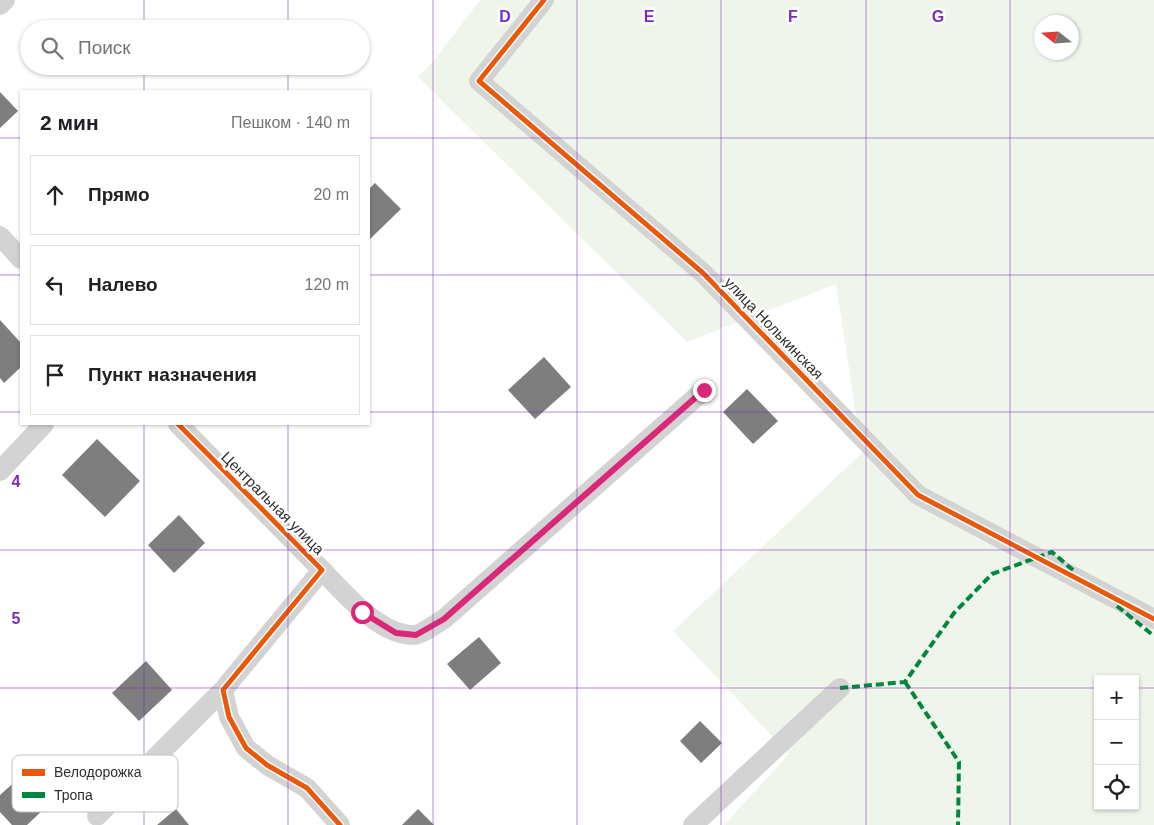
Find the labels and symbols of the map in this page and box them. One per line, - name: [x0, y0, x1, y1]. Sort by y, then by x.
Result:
- text: D: [499, 8, 511, 25]
- text: E: [644, 8, 655, 25]
- text: F: [788, 8, 798, 25]
- text: G: [932, 8, 944, 25]
- north arrow: [1034, 15, 1079, 60]
- street label: улица Нолькинская: [721, 274, 827, 382]
- route end: [693, 379, 716, 402]
- street label: Центральная улица: [218, 448, 328, 558]
- text: 4: [12, 473, 21, 490]
- route start: [351, 601, 374, 624]
- text: 5: [12, 610, 21, 627]
- legend: [12, 755, 178, 812]
- text: Велодорожка: [54, 764, 142, 780]
- text: Тропа: [54, 787, 93, 803]

